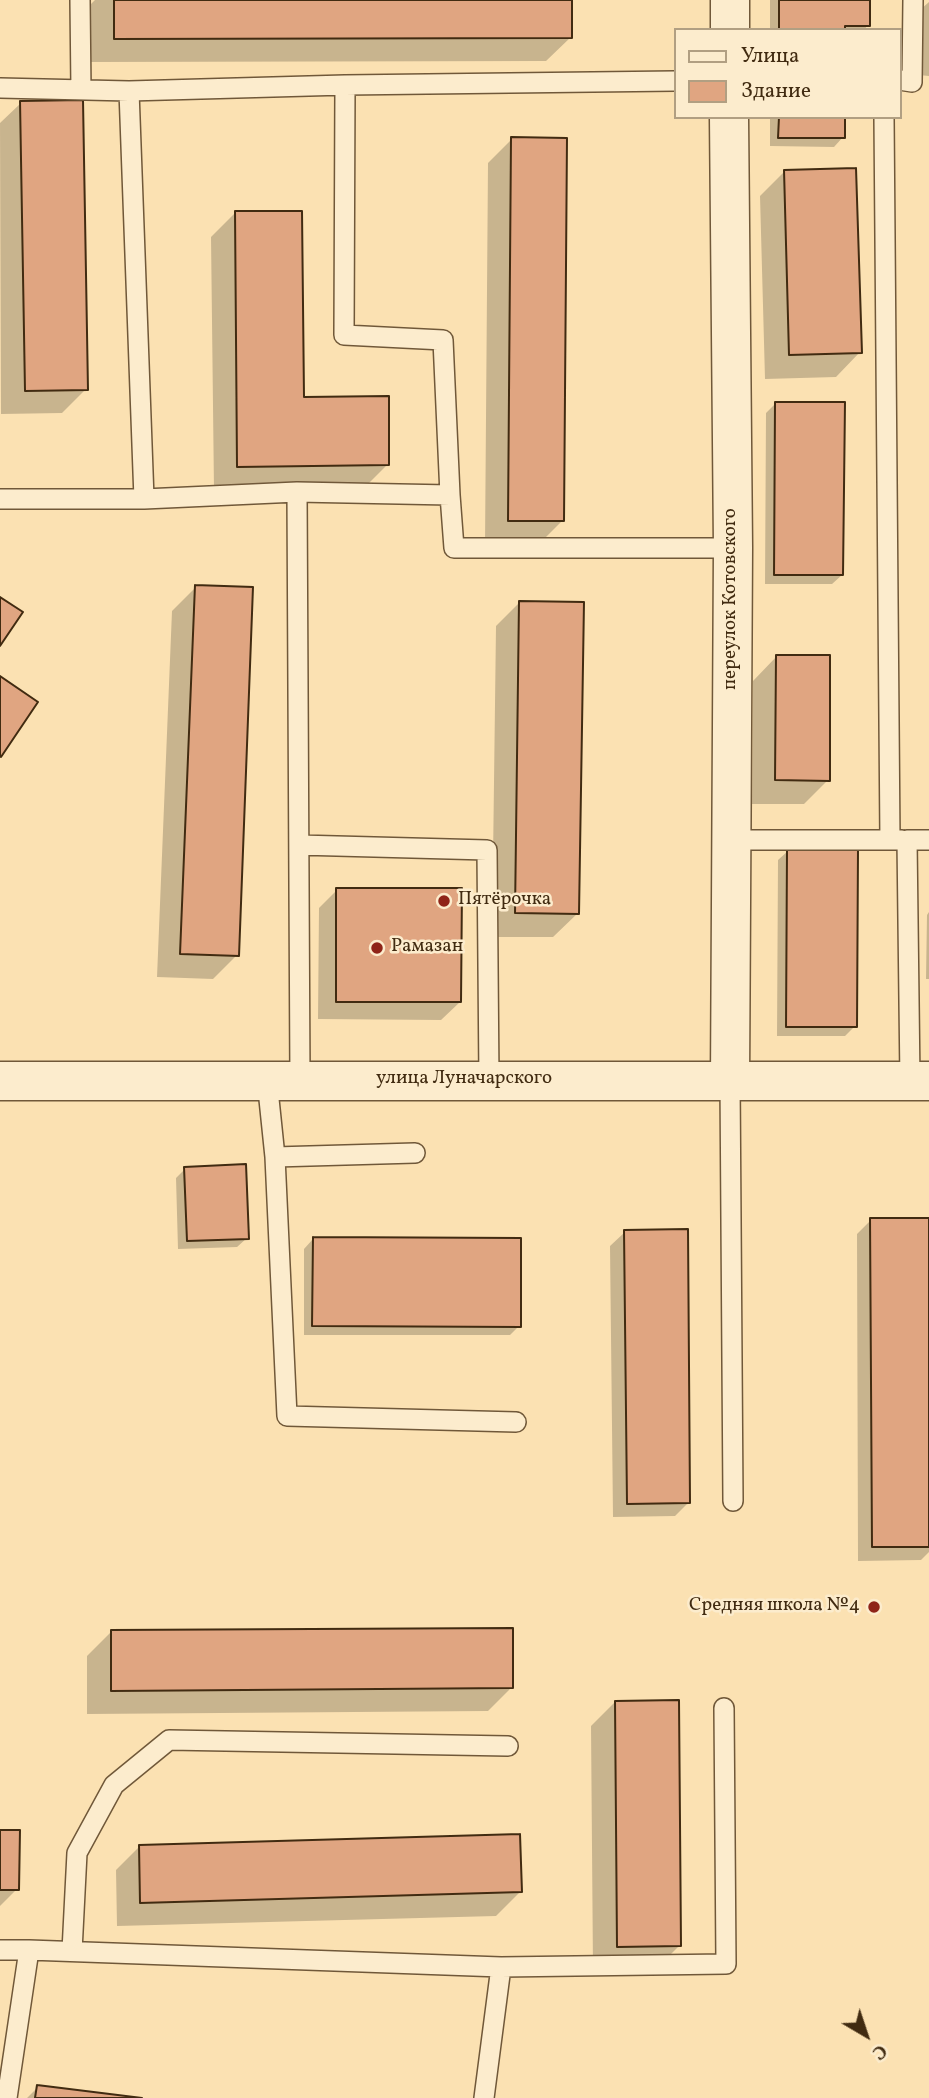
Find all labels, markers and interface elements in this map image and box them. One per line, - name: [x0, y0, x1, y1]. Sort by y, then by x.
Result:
- legend: [674, 28, 901, 119]
- text: Улица: [741, 42, 799, 71]
- text: Здание: [741, 77, 811, 106]
- street label: переулок Котовского: [721, 508, 743, 690]
- place label: Пятёрочка: [458, 890, 551, 912]
- marker: Пятёрочка: [436, 893, 452, 909]
- place label: Рамазан: [391, 937, 463, 959]
- marker: Рамазан: [369, 940, 385, 956]
- street label: улица Луначарского: [376, 1069, 552, 1091]
- place label: Средняя школа №4: [689, 1596, 860, 1618]
- marker: Средняя школа №4: [866, 1599, 882, 1615]
- north arrow: [831, 2000, 901, 2070]
- text: С: [866, 2037, 892, 2065]

